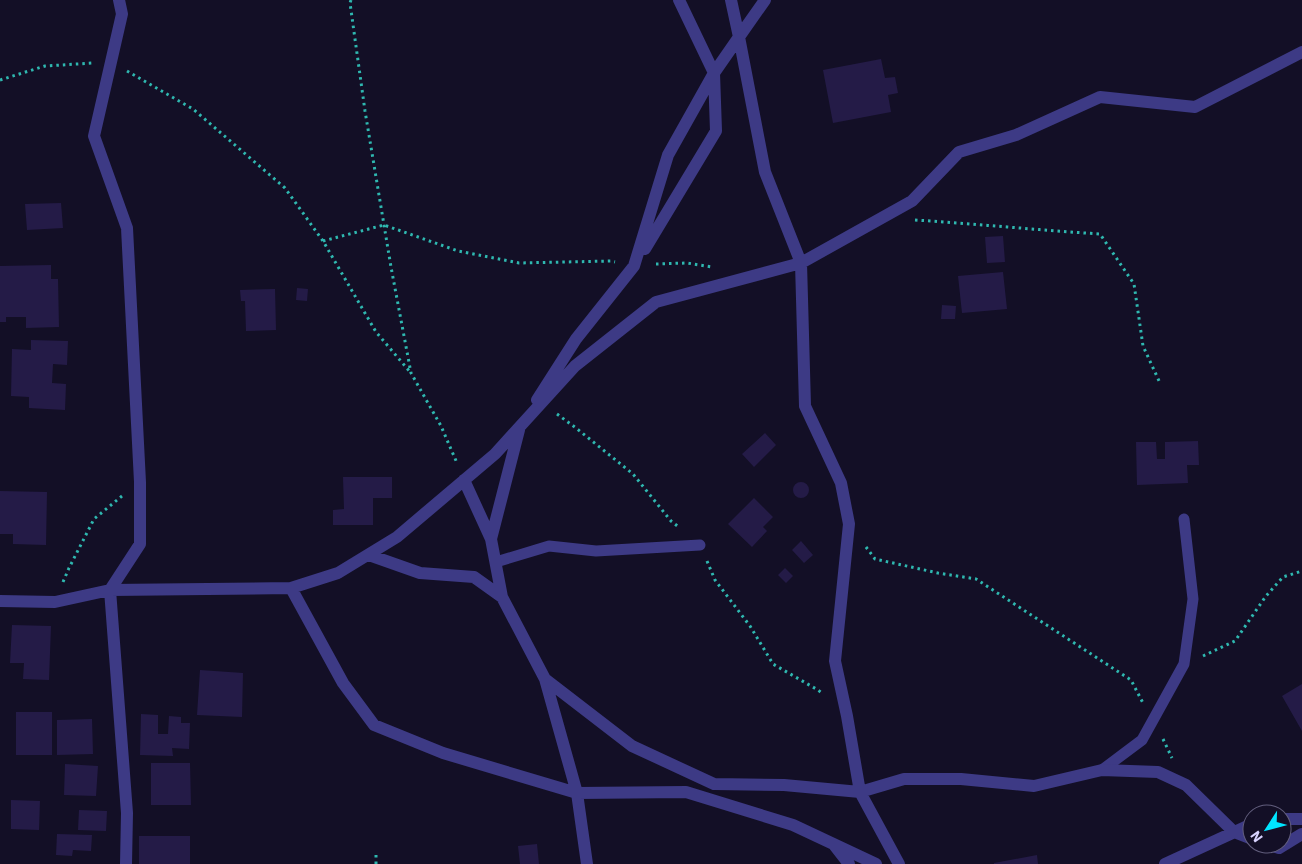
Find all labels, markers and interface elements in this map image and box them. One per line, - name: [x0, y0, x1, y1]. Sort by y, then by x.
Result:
- north arrow: [1242, 804, 1292, 854]
- text: N: [1246, 827, 1267, 846]

